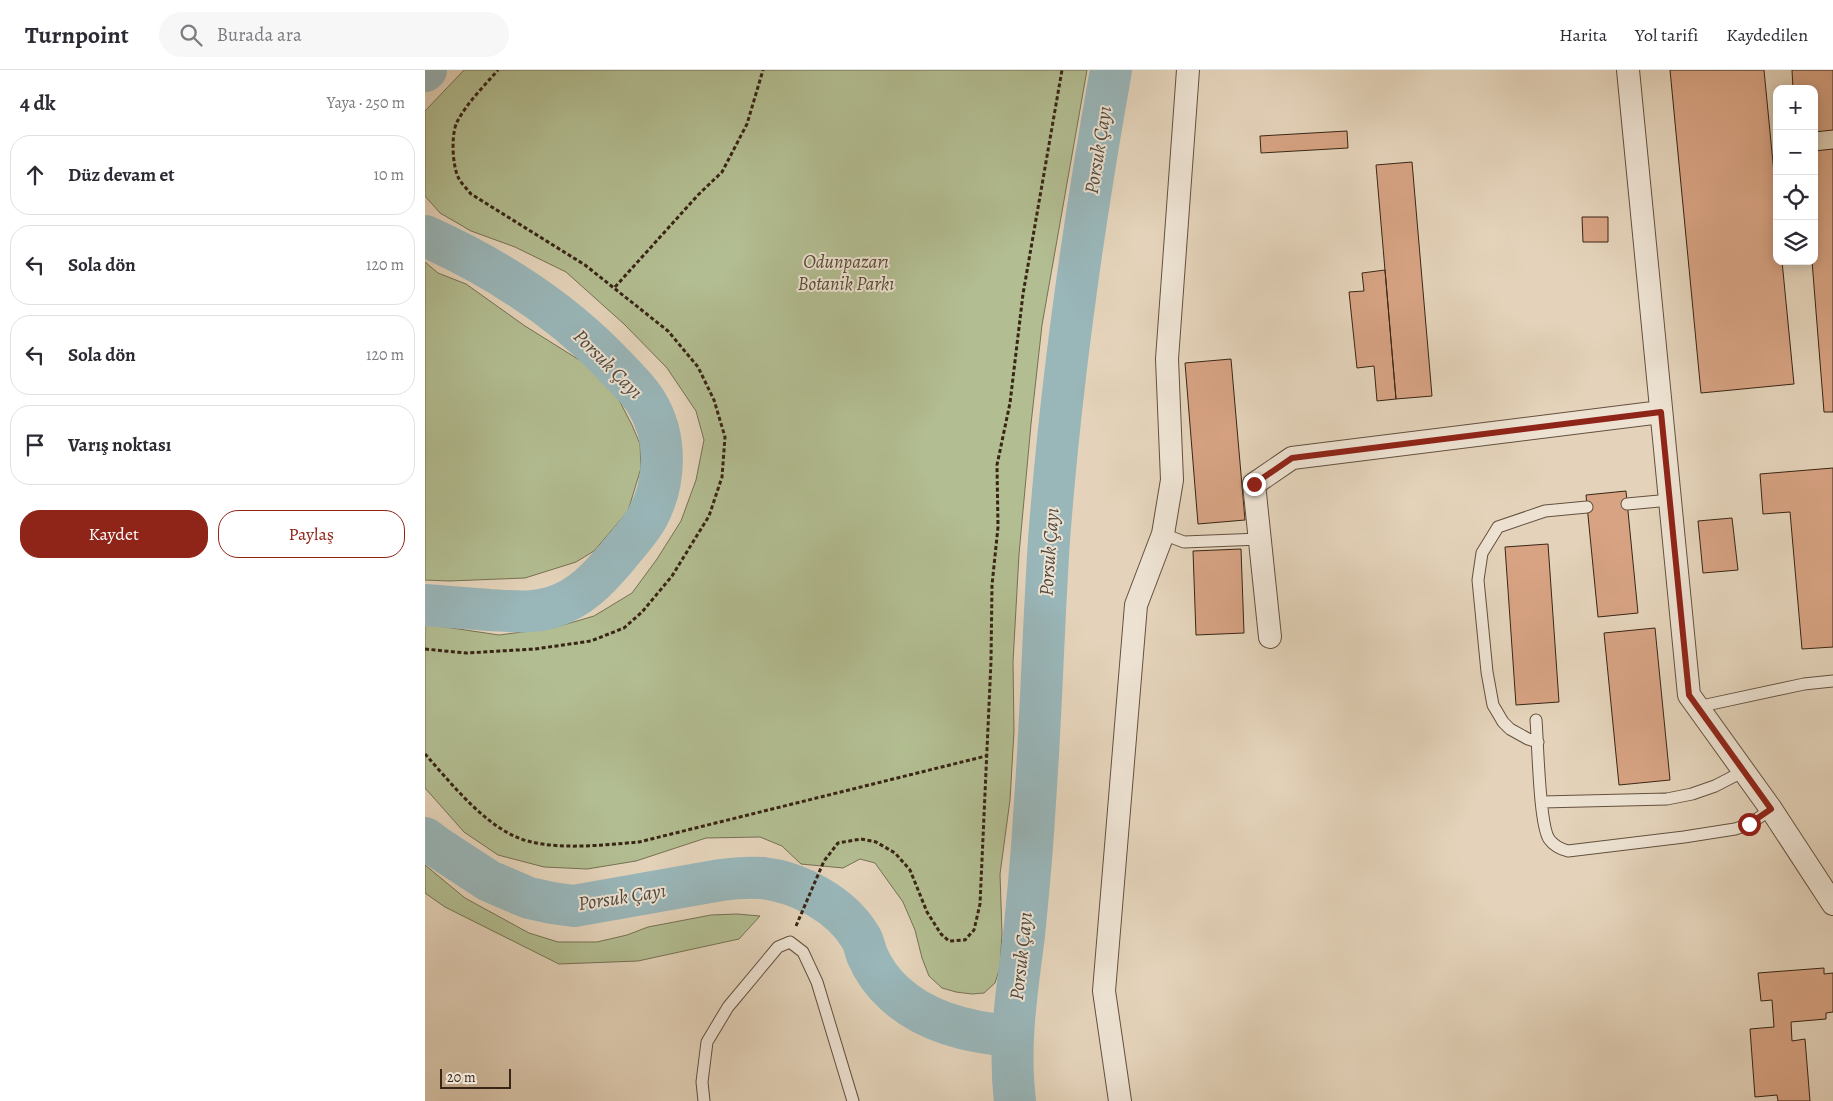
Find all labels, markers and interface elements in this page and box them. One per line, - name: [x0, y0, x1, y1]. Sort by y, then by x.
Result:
- search box: [159, 12, 509, 57]
- text: Turnpoint: [25, 19, 129, 51]
- icon: search: [177, 21, 205, 49]
- text: Burada ara: [217, 22, 302, 48]
- text: Harita: [1559, 23, 1607, 47]
- text: Yol tarifi: [1635, 23, 1698, 47]
- text: Kaydedilen: [1726, 23, 1808, 47]
- map controls: [1773, 85, 1818, 265]
- button: +: [1773, 85, 1818, 130]
- text: 4 dk: [20, 89, 56, 117]
- text: Yaya · 250 m: [327, 92, 405, 114]
- water label: Porsuk Çayı: [1078, 104, 1118, 196]
- button: −: [1773, 130, 1818, 175]
- icon: ahead: [21, 161, 49, 189]
- text: Düz devam et: [68, 162, 175, 188]
- text: 10 m: [374, 164, 404, 186]
- button: locate: [1773, 175, 1818, 220]
- button: layers: [1773, 220, 1818, 265]
- park label: Odunpazarı Botanik Parkı: [798, 249, 894, 297]
- icon: left: [21, 251, 49, 279]
- text: Sola dön: [68, 252, 136, 278]
- text: 120 m: [366, 254, 404, 276]
- water label: Porsuk Çayı: [567, 323, 649, 405]
- icon: left: [21, 341, 49, 369]
- text: Sola dön: [68, 342, 136, 368]
- text: 120 m: [366, 344, 404, 366]
- icon: arrive: [21, 431, 49, 459]
- text: Varış noktası: [68, 432, 171, 458]
- route end: [1243, 473, 1266, 496]
- water label: Porsuk Çayı: [1032, 507, 1066, 597]
- button: Kaydet: [20, 510, 208, 558]
- button: Paylaş: [218, 510, 405, 558]
- route start: [1738, 813, 1761, 836]
- water label: Porsuk Çayı: [576, 877, 668, 917]
- water label: Porsuk Çayı: [1003, 911, 1039, 1001]
- scale bar: [440, 1066, 511, 1089]
- text: 20 m: [447, 1068, 476, 1087]

